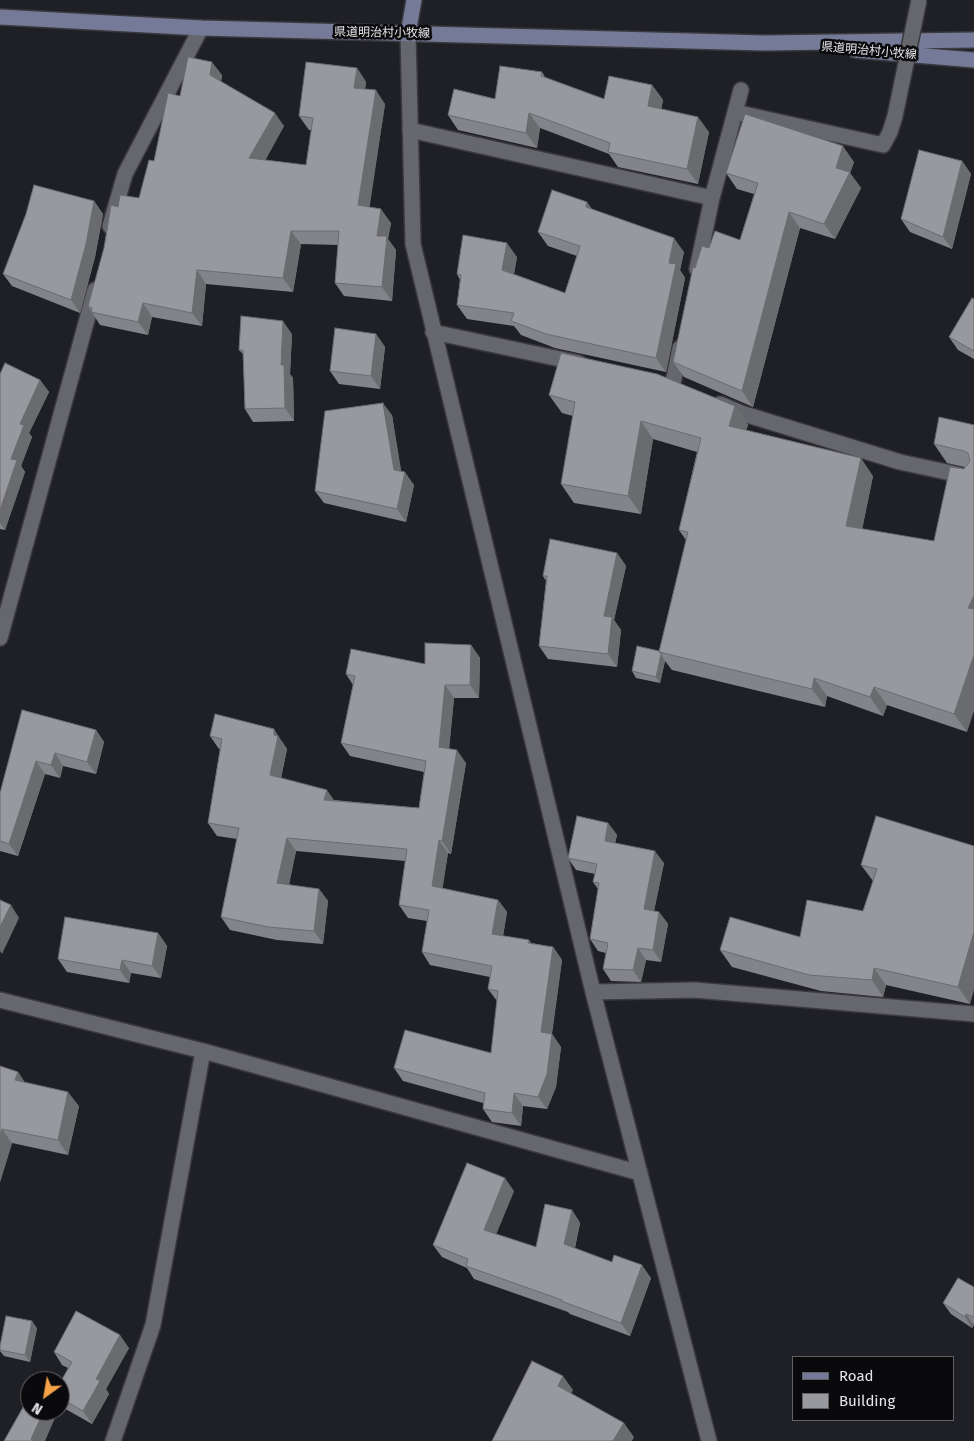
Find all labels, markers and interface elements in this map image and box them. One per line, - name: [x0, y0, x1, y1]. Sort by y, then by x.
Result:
- street label: 県道明治村小牧線: [334, 25, 430, 41]
- street label: 県道明治村小牧線: [821, 40, 917, 62]
- legend: [792, 1356, 954, 1421]
- text: Road: [839, 1367, 874, 1385]
- north arrow: [20, 1371, 70, 1421]
- text: Building: [839, 1392, 895, 1410]
- text: N: [29, 1399, 46, 1418]

